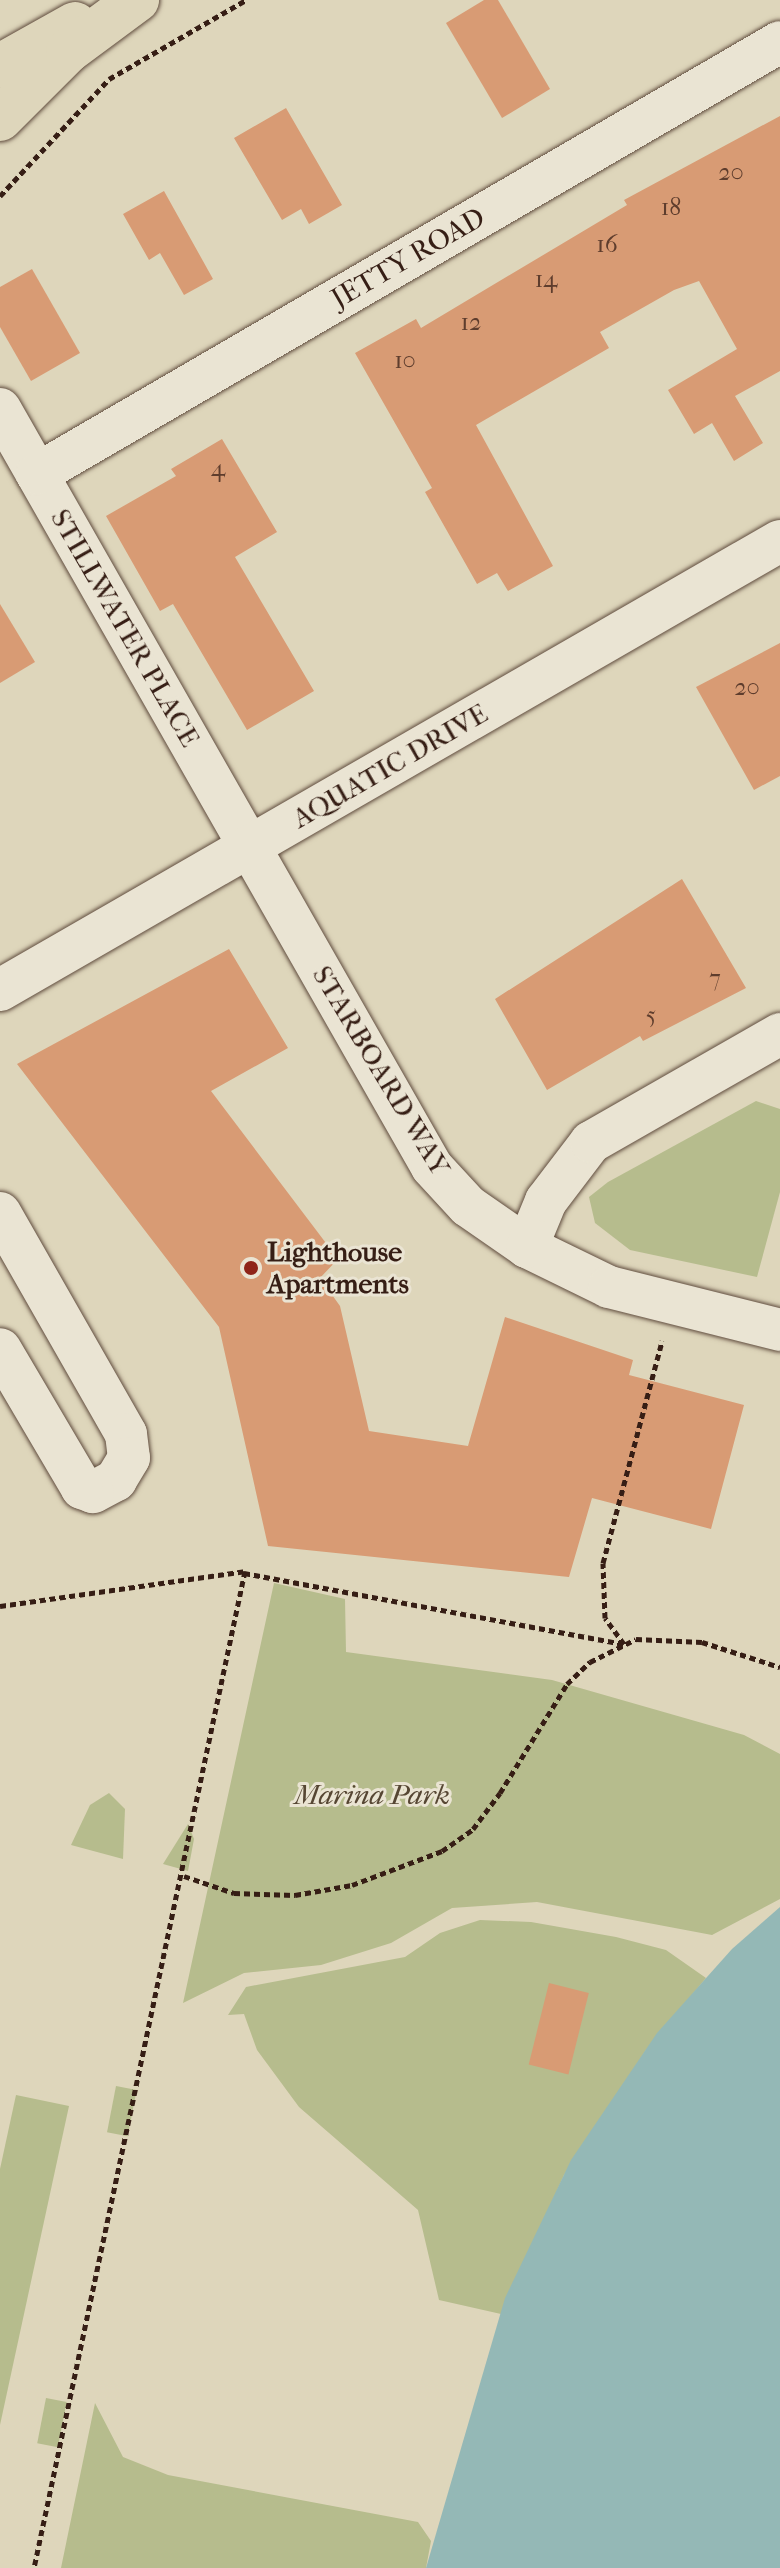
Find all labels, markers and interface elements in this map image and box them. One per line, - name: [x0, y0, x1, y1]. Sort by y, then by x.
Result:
- house number: 20: [718, 159, 744, 187]
- house number: 18: [661, 194, 681, 222]
- street label: JETTY ROAD: [325, 200, 491, 316]
- house number: 16: [596, 231, 618, 259]
- house number: 14: [535, 266, 557, 294]
- house number: 12: [461, 309, 481, 337]
- house number: 10: [394, 347, 416, 375]
- house number: 4: [211, 455, 225, 483]
- street label: STILLWATER PLACE: [43, 503, 207, 753]
- house number: 20: [734, 674, 760, 702]
- street label: AQUATIC DRIVE: [286, 696, 494, 836]
- street label: STARBOARD WAY: [305, 960, 457, 1182]
- house number: 7: [709, 965, 721, 993]
- house number: 5: [646, 1002, 656, 1030]
- place label: Lighthouse Apartments: [267, 1235, 409, 1301]
- marker: Lighthouse Apartments: [242, 1259, 260, 1277]
- park label: Marina Park: [294, 1778, 450, 1812]

